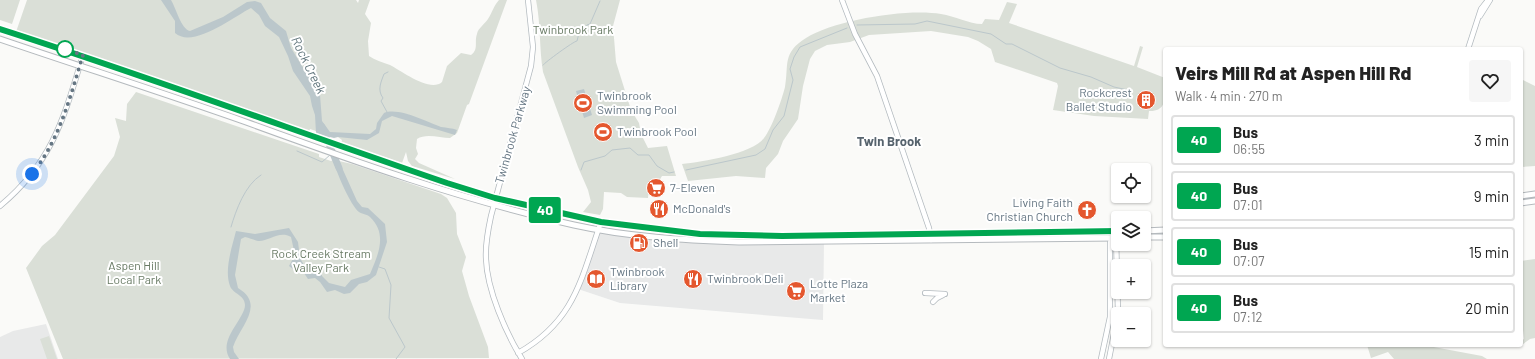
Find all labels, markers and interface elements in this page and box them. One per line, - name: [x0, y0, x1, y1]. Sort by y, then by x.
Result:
- park label: Twinbrook Park: [533, 22, 613, 36]
- water label: Rock Creek: [288, 34, 330, 97]
- unlabelled marker: [56, 40, 74, 58]
- button: heart: [1469, 60, 1511, 102]
- text: Veirs Mill Rd at Aspen Hill Rd: [1175, 61, 1411, 84]
- street label: Twinbrook Parkway: [491, 84, 533, 185]
- place label: Rockcrest Ballet Studio: [1066, 85, 1132, 113]
- place label: Twinbrook Swimming Pool: [597, 88, 677, 116]
- text: Walk · 4 min · 270 m: [1175, 88, 1282, 104]
- building icon: Rockcrest Ballet Studio: [1135, 89, 1157, 111]
- sports icon: Twinbrook Swimming Pool: [572, 92, 594, 114]
- sports icon: Twinbrook Pool: [592, 121, 614, 143]
- text: Bus: [1233, 123, 1258, 141]
- place label: Twinbrook Pool: [617, 124, 697, 138]
- text: 40: [1191, 131, 1207, 148]
- text: 3 min: [1474, 131, 1509, 149]
- district label: Twin Brook: [857, 133, 921, 149]
- text: 06:55: [1233, 141, 1265, 157]
- map controls: [1111, 163, 1151, 347]
- button: locate: [1111, 163, 1151, 203]
- your location: [22, 164, 42, 184]
- supermarket icon: 7-Eleven: [645, 177, 667, 199]
- text: Bus: [1233, 179, 1258, 197]
- place label: 7-Eleven: [670, 180, 715, 194]
- text: 40: [1191, 187, 1207, 204]
- text: 9 min: [1474, 187, 1509, 205]
- place label: Living Faith Christian Church: [986, 195, 1073, 223]
- line badge: 40: [527, 197, 563, 223]
- text: 07:01: [1233, 197, 1262, 213]
- restaurant icon: McDonald's: [648, 198, 670, 220]
- church icon: Living Faith Christian Church: [1076, 199, 1098, 221]
- text: 40: [537, 201, 553, 218]
- place label: McDonald's: [673, 201, 731, 215]
- button: layers: [1111, 211, 1151, 251]
- fuel station icon: Shell: [628, 232, 650, 254]
- place label: Shell: [653, 235, 678, 249]
- text: Bus: [1233, 235, 1258, 253]
- text: 40: [1191, 243, 1207, 260]
- text: 15 min: [1469, 243, 1509, 261]
- park label: Rock Creek Stream Valley Park: [271, 246, 371, 274]
- text: 07:07: [1233, 253, 1264, 269]
- park label: Aspen Hill Local Park: [107, 258, 161, 286]
- button: +: [1111, 259, 1151, 299]
- place label: Twinbrook Library: [610, 264, 665, 292]
- library icon: Twinbrook Library: [585, 268, 607, 290]
- restaurant icon: Twinbrook Deli: [682, 268, 704, 290]
- place label: Twinbrook Deli: [707, 271, 784, 285]
- place label: Lotte Plaza Market: [810, 276, 868, 304]
- supermarket icon: Lotte Plaza Market: [785, 280, 807, 302]
- text: Bus: [1233, 291, 1258, 309]
- text: 40: [1191, 299, 1207, 316]
- text: 20 min: [1465, 299, 1509, 317]
- button: −: [1111, 307, 1151, 347]
- text: 07:12: [1233, 309, 1262, 325]

